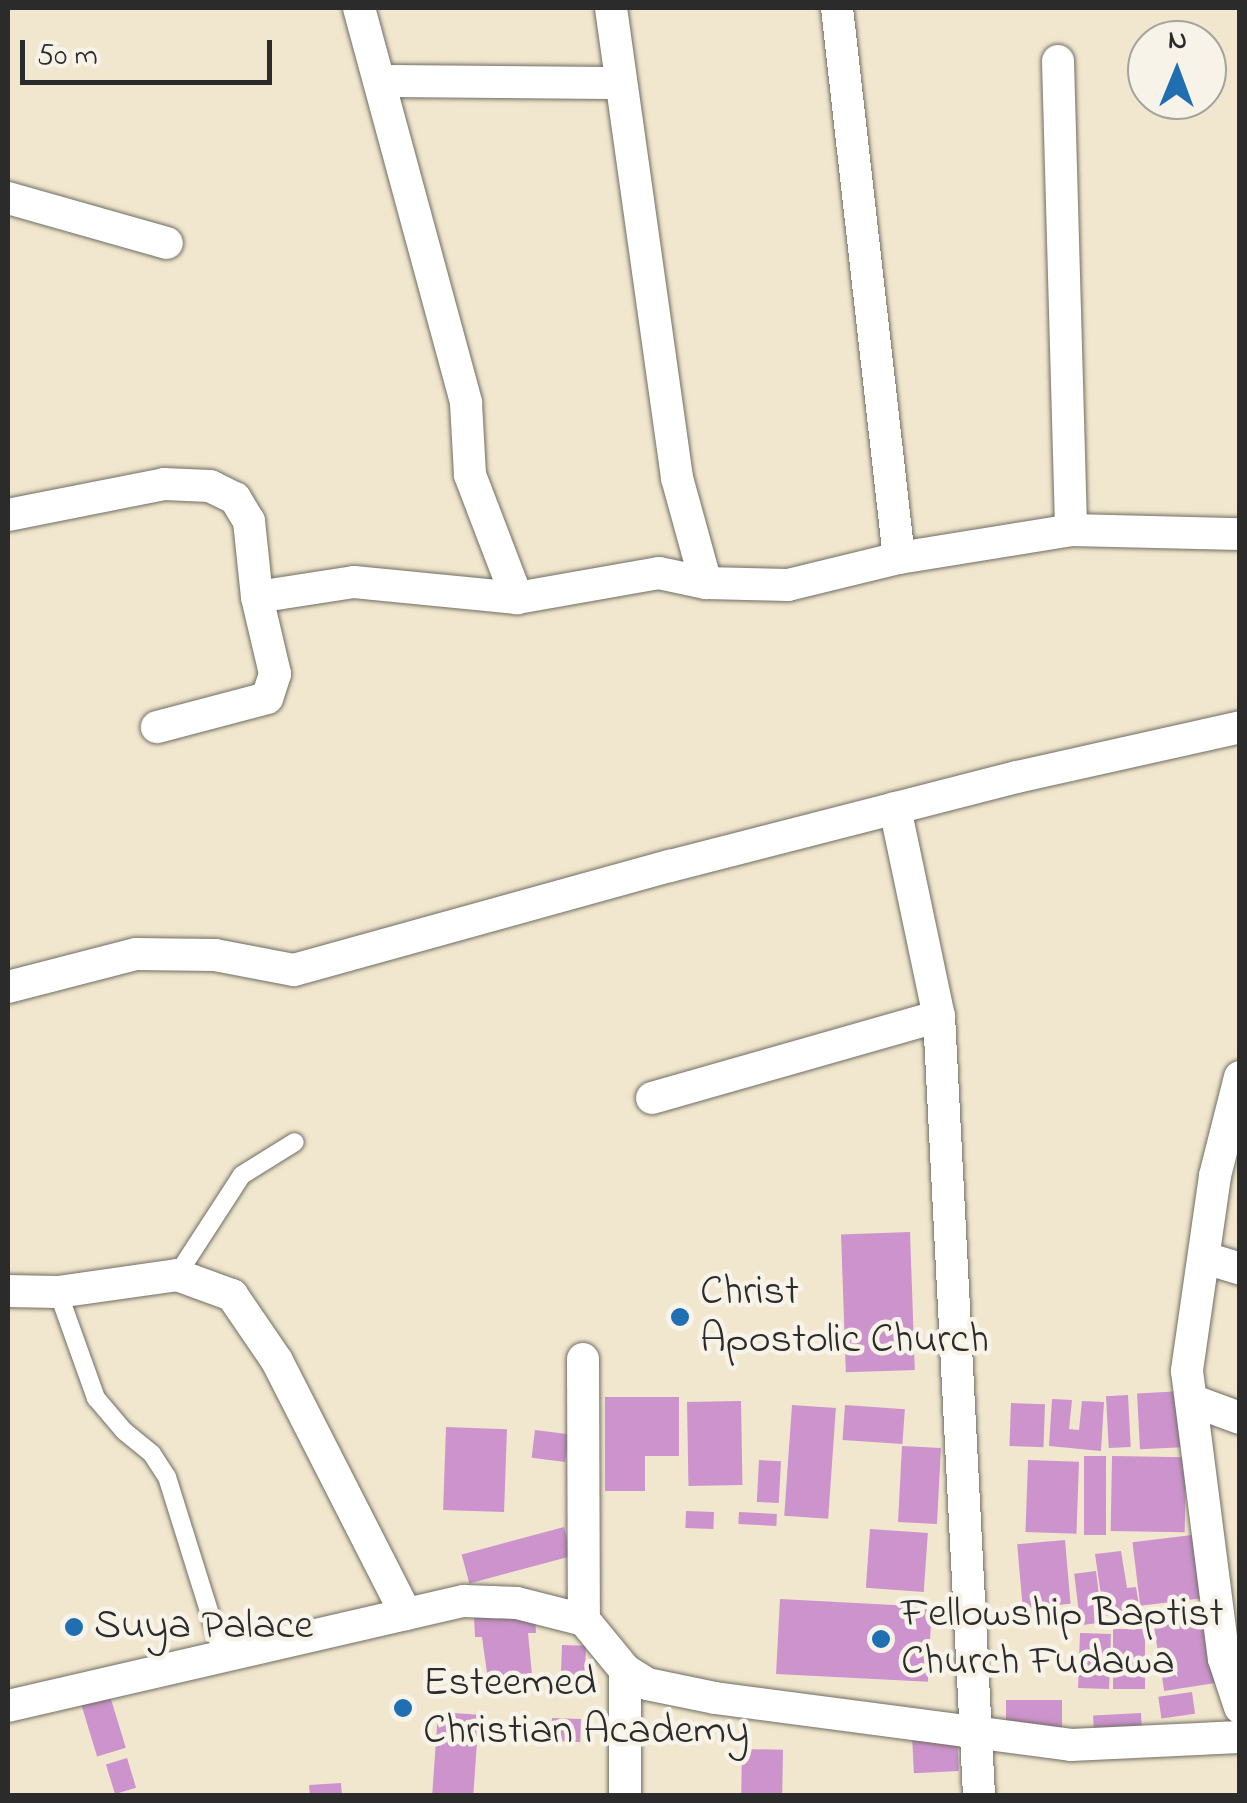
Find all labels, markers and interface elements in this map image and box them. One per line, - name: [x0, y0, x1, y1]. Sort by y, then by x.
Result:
- scale bar: [25, 20, 278, 82]
- north arrow: [1127, 20, 1227, 120]
- text: N: [1168, 21, 1187, 62]
- text: 50 m: [37, 35, 98, 79]
- place label: Christ Apostolic Church: [700, 1268, 989, 1366]
- marker: Christ Apostolic Church: [669, 1306, 691, 1328]
- place label: Fellowship Baptist Church Fudawa: [901, 1590, 1224, 1688]
- place label: Suya Palace: [94, 1602, 313, 1652]
- marker: Suya Palace: [63, 1616, 85, 1638]
- marker: Fellowship Baptist Church Fudawa: [870, 1628, 892, 1650]
- place label: Esteemed Christian Academy: [423, 1659, 749, 1758]
- marker: Esteemed Christian Academy: [392, 1697, 414, 1719]

